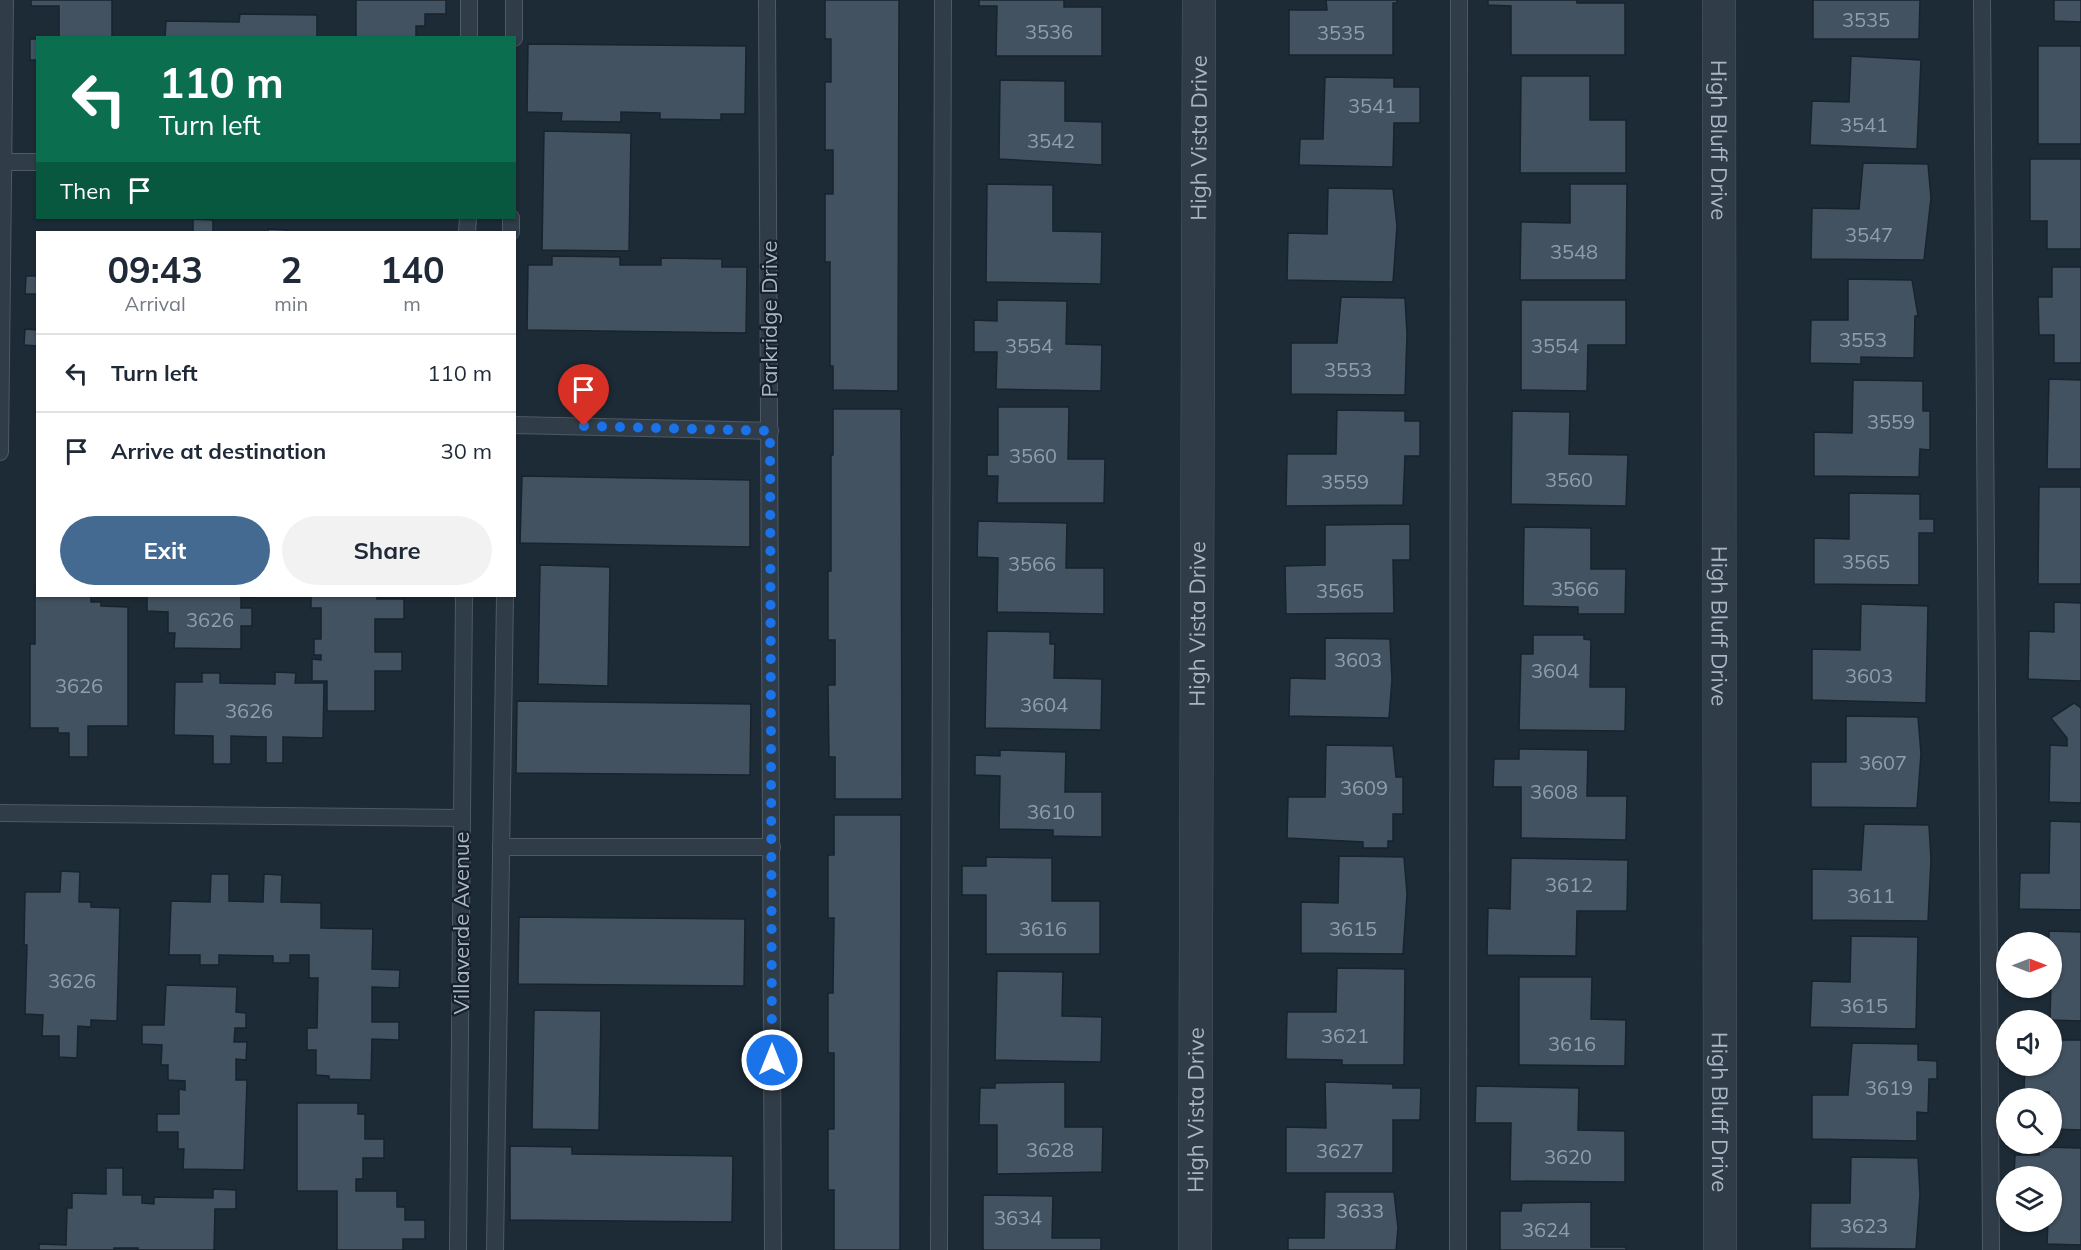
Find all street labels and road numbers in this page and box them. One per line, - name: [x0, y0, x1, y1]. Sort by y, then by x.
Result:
- street label: High Vista Drive: [1184, 55, 1213, 221]
- street label: High Bluff Drive: [1705, 60, 1733, 220]
- street label: Parkridge Drive: [755, 241, 783, 397]
- street label: High Vista Drive: [1183, 541, 1211, 707]
- street label: High Bluff Drive: [1705, 546, 1734, 706]
- street label: Villaverde Avenue: [447, 831, 475, 1015]
- street label: High Vista Drive: [1181, 1027, 1210, 1193]
- street label: High Bluff Drive: [1706, 1032, 1734, 1192]

